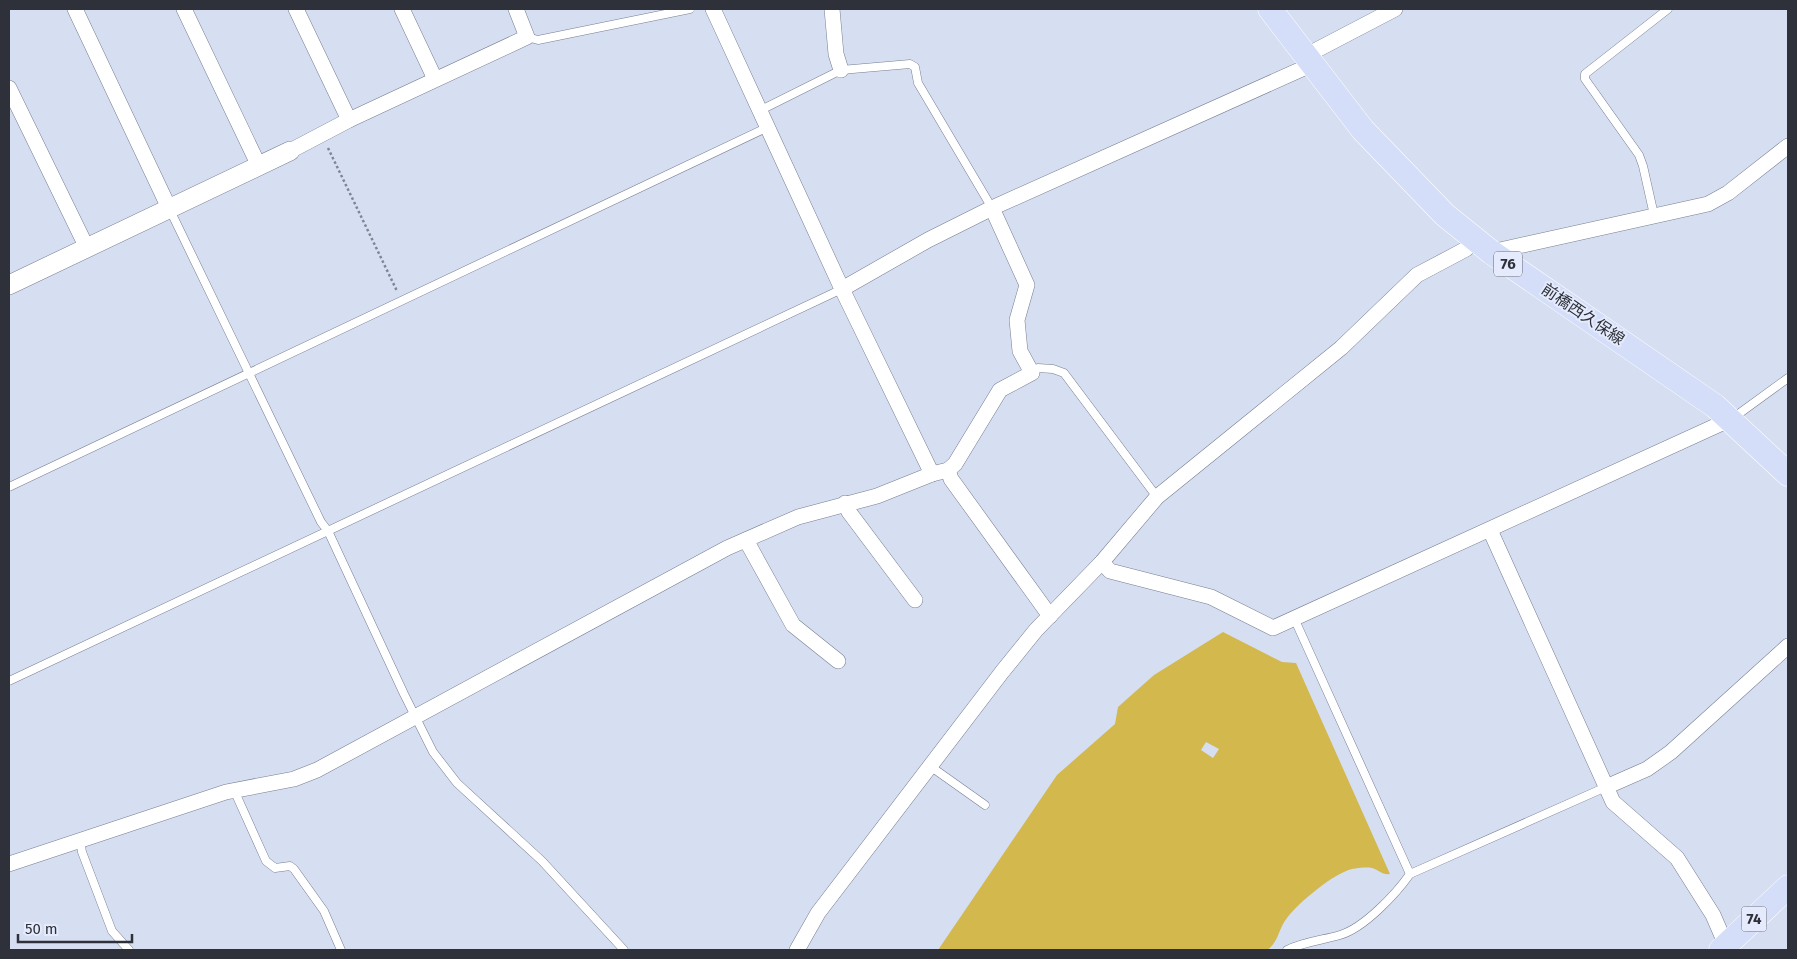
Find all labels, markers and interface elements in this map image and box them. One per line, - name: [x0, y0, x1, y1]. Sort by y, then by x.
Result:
- road number: 76: [1494, 252, 1522, 276]
- street label: 前橋西久保線: [1538, 279, 1628, 349]
- road number: 74: [1742, 906, 1766, 932]
- scale bar: [18, 912, 131, 944]
- text: 50 m: [25, 920, 58, 938]

